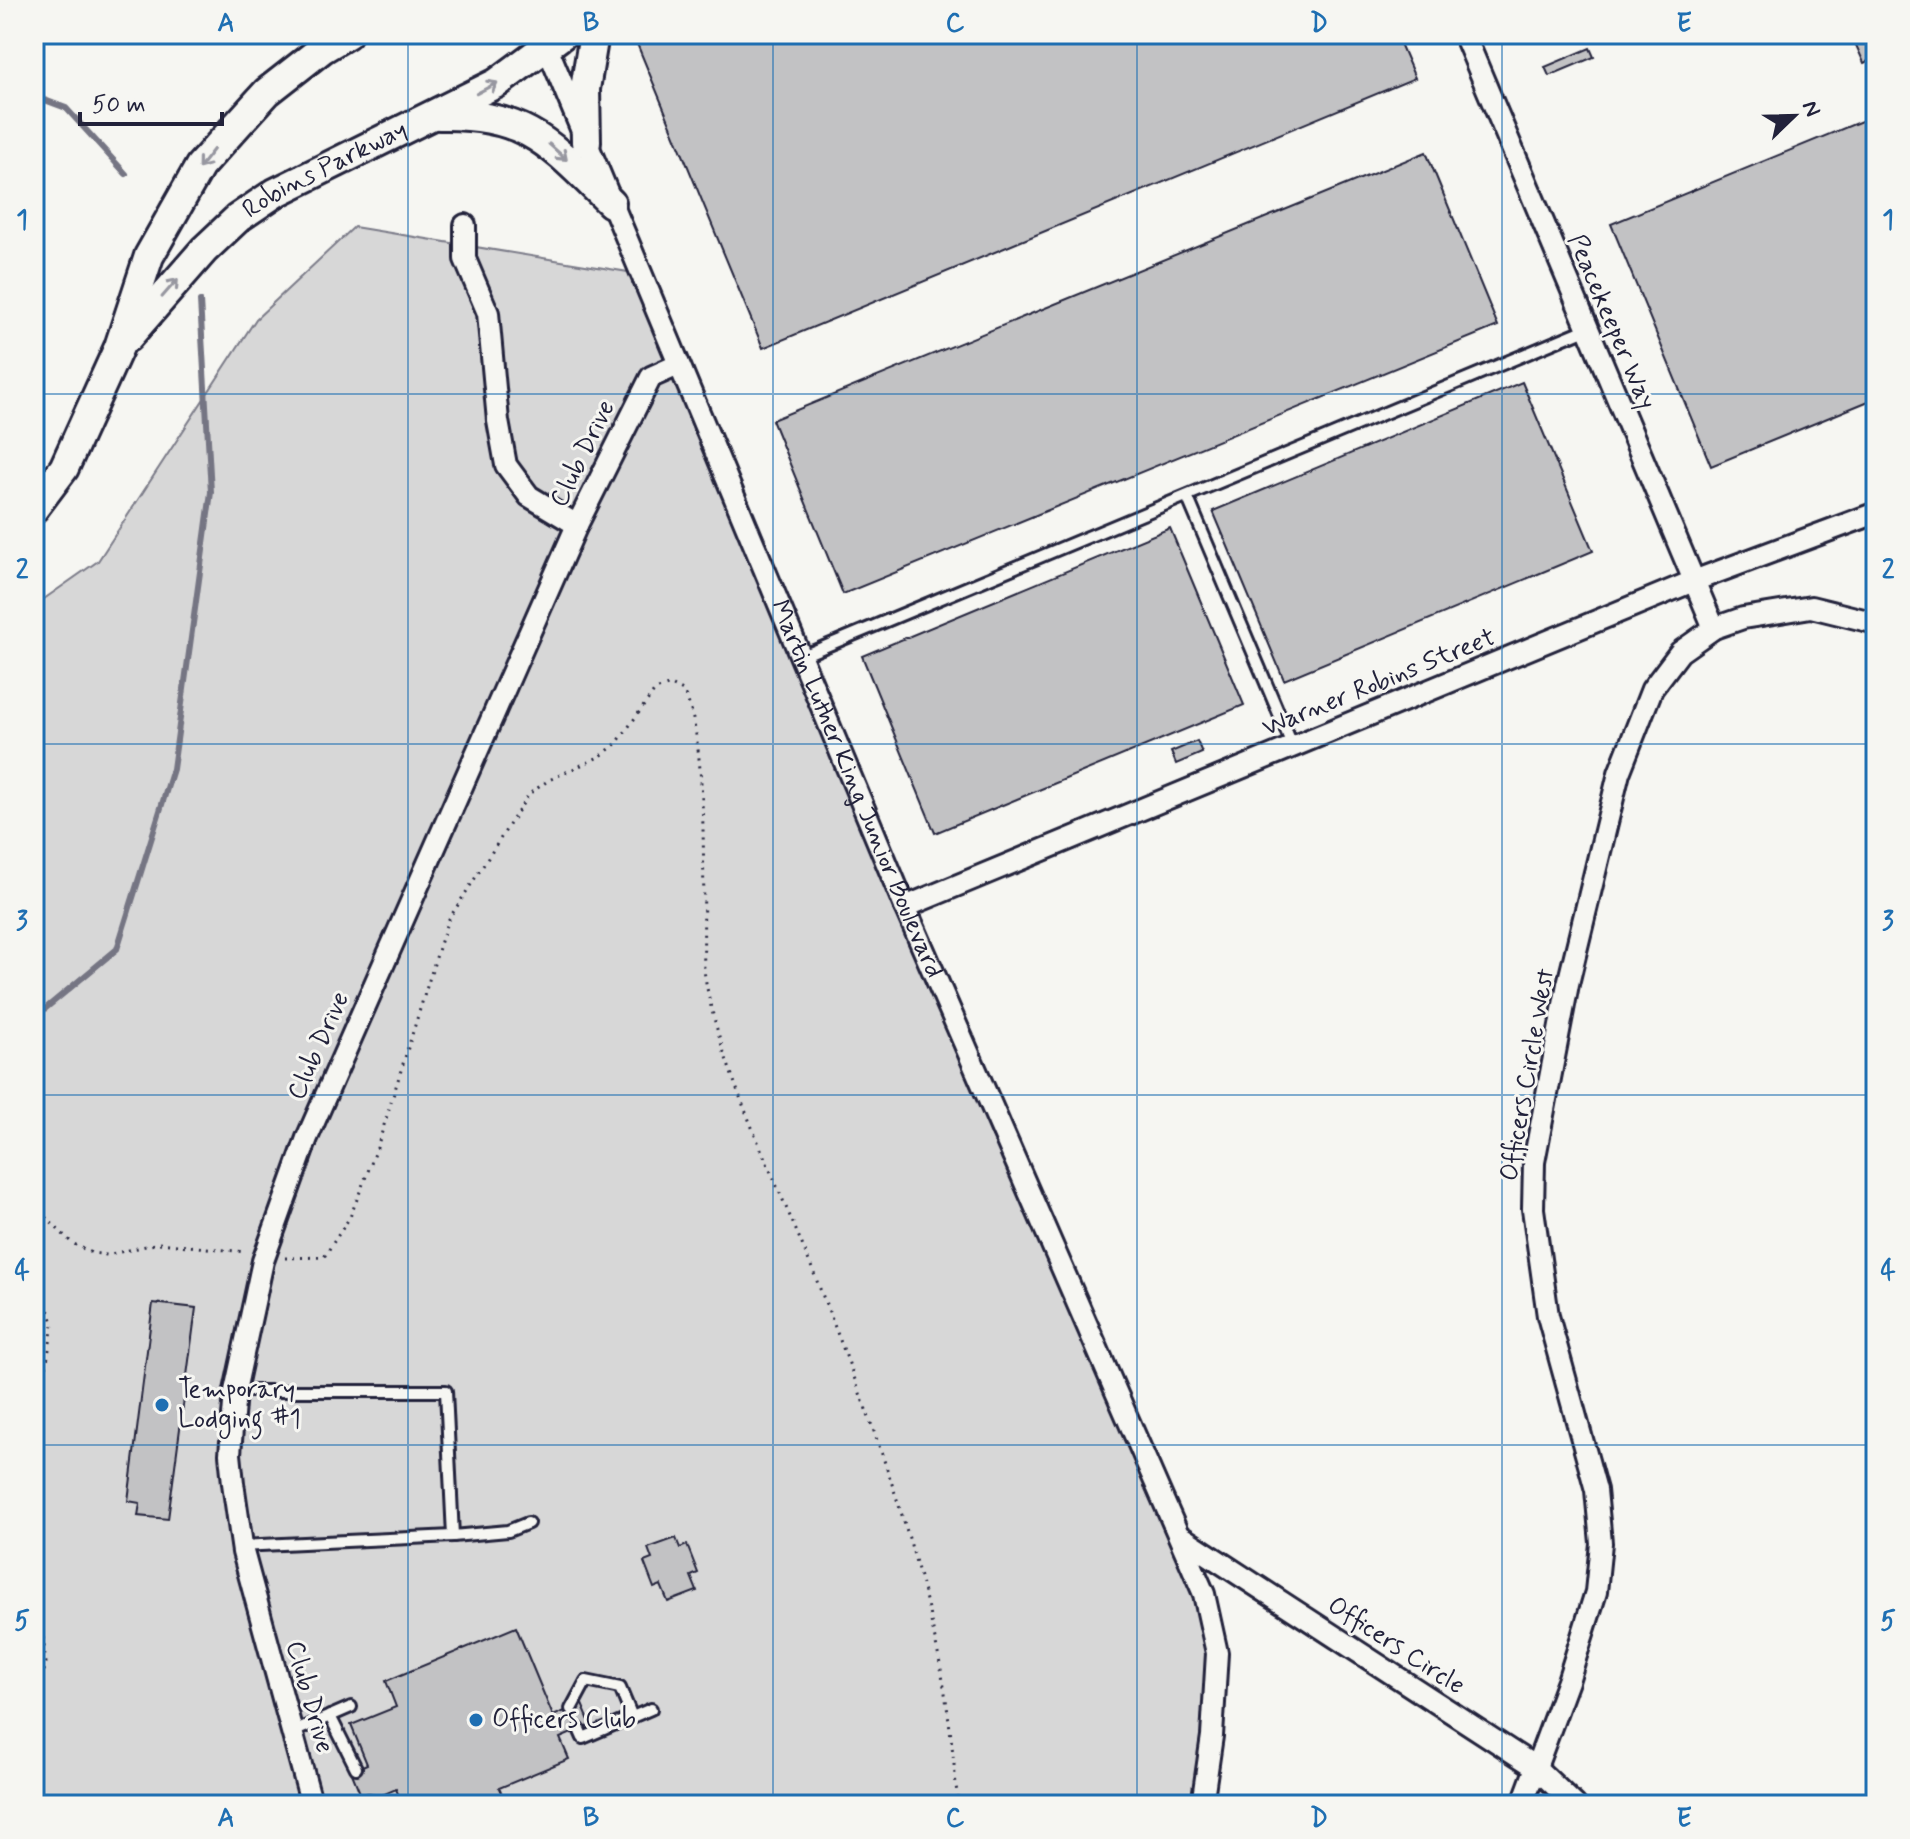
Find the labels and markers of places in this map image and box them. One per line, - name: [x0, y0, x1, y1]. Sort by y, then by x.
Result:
- place label: Temporary Lodging #1: [178, 1373, 301, 1440]
- marker: Temporary Lodging #1: [153, 1396, 171, 1414]
- place label: Officers Club: [492, 1703, 636, 1737]
- marker: Officers Club: [467, 1711, 485, 1729]

